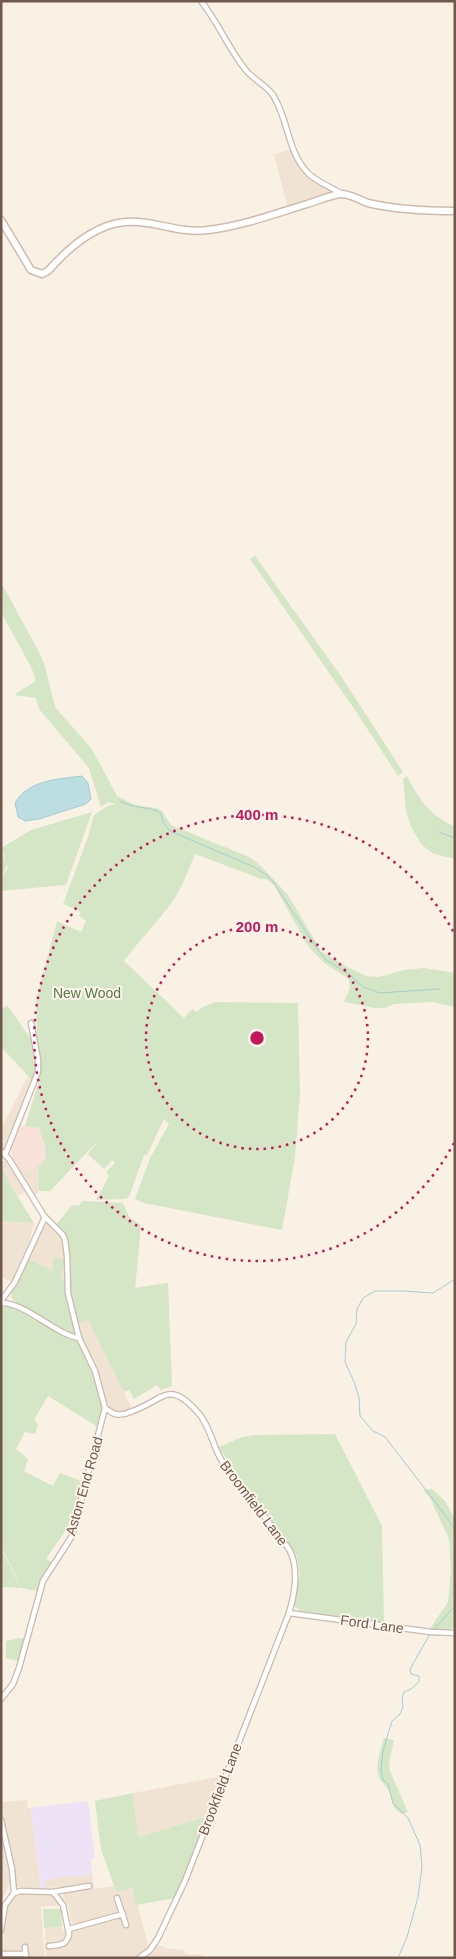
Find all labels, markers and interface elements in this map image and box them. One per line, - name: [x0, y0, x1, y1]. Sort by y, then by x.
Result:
- text: 400 m: [236, 806, 278, 823]
- text: 200 m: [236, 918, 278, 935]
- park label: New Wood: [53, 985, 121, 1001]
- centre of rings: [248, 1029, 266, 1047]
- street label: Aston End Road: [62, 1435, 106, 1537]
- street label: Broomfield Lane: [217, 1457, 291, 1549]
- street label: Ford Lane: [339, 1612, 405, 1636]
- street label: Brookfield Lane: [195, 1741, 245, 1837]

